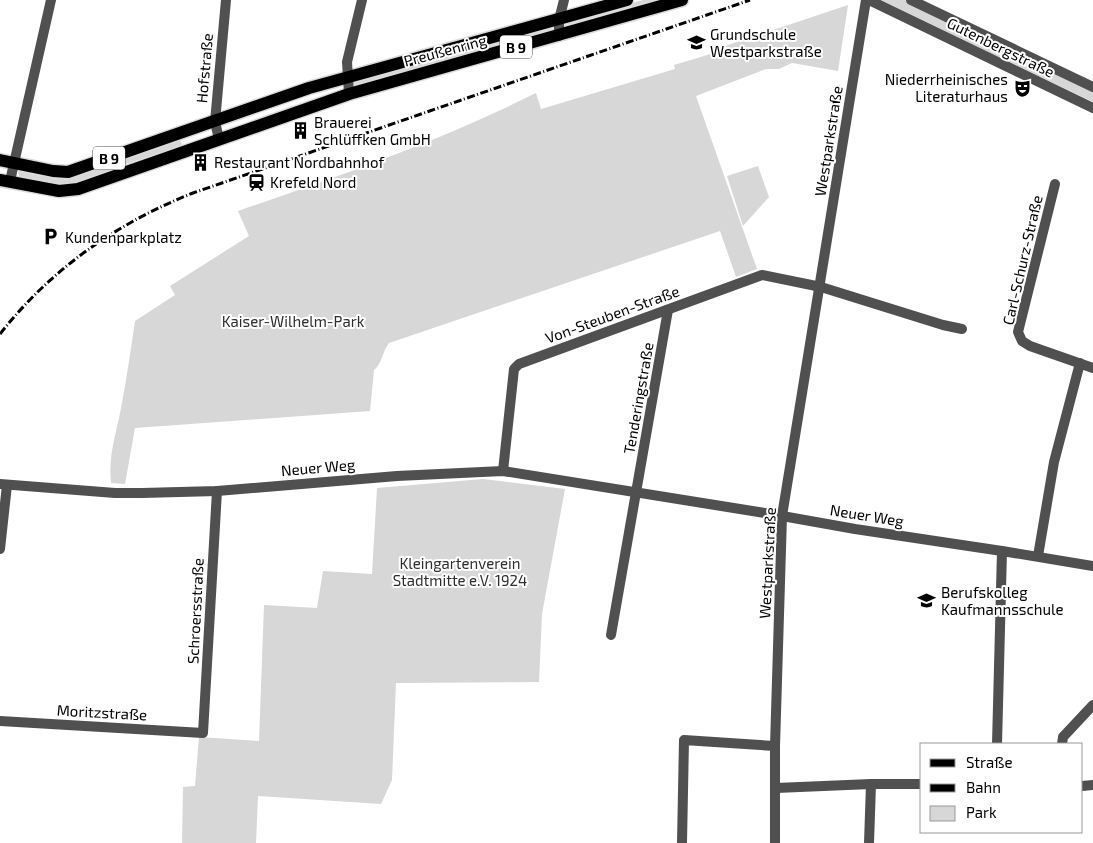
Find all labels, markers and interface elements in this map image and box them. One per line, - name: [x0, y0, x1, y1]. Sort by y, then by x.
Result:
- street label: Gutenbergstraße: [944, 13, 1058, 81]
- place label: Grundschule Westparkstraße: [710, 25, 822, 60]
- street label: Preußenring: [402, 30, 489, 70]
- street label: Hofstraße: [192, 32, 216, 104]
- school or university icon: Grundschule Westparkstraße: [686, 33, 706, 53]
- road number: B 9: [500, 36, 532, 58]
- place label: Niederrheinisches Literaturhaus: [885, 70, 1008, 105]
- theatre icon: Niederrheinisches Literaturhaus: [1012, 78, 1032, 98]
- street label: Westparkstraße: [810, 84, 846, 198]
- place label: Brauerei Schlüffken GmbH: [314, 113, 431, 148]
- building icon: Brauerei Schlüffken GmbH: [290, 121, 310, 141]
- road number: B 9: [93, 146, 125, 170]
- building icon: Restaurant Nordbahnhof: [190, 152, 210, 172]
- place label: Restaurant Nordbahnhof: [214, 153, 384, 171]
- station icon: Krefeld Nord: [246, 172, 266, 192]
- place label: Krefeld Nord: [270, 173, 356, 191]
- street label: Carl-Schurz-Straße: [998, 193, 1046, 327]
- parking icon: Kundenparkplatz: [41, 227, 61, 247]
- place label: Kundenparkplatz: [65, 228, 182, 246]
- street label: Von-Steuben-Straße: [543, 281, 681, 347]
- park label: Kaiser-Wilhelm-Park: [222, 312, 365, 330]
- street label: Tenderingstraße: [619, 341, 657, 455]
- street label: Neuer Weg: [280, 455, 356, 479]
- street label: Neuer Weg: [829, 500, 906, 530]
- street label: Westparkstraße: [755, 507, 779, 619]
- park label: Kleingartenverein Stadtmitte e.V. 1924: [393, 554, 527, 589]
- street label: Schroersstraße: [183, 557, 207, 665]
- place label: Berufskolleg Kaufmannsschule: [941, 583, 1064, 618]
- school or university icon: Berufskolleg Kaufmannsschule: [917, 591, 937, 611]
- street label: Moritzstraße: [56, 701, 148, 723]
- legend: [920, 743, 1083, 833]
- text: Straße: [966, 753, 1012, 771]
- text: Bahn: [966, 778, 1001, 796]
- text: Park: [966, 803, 997, 821]

